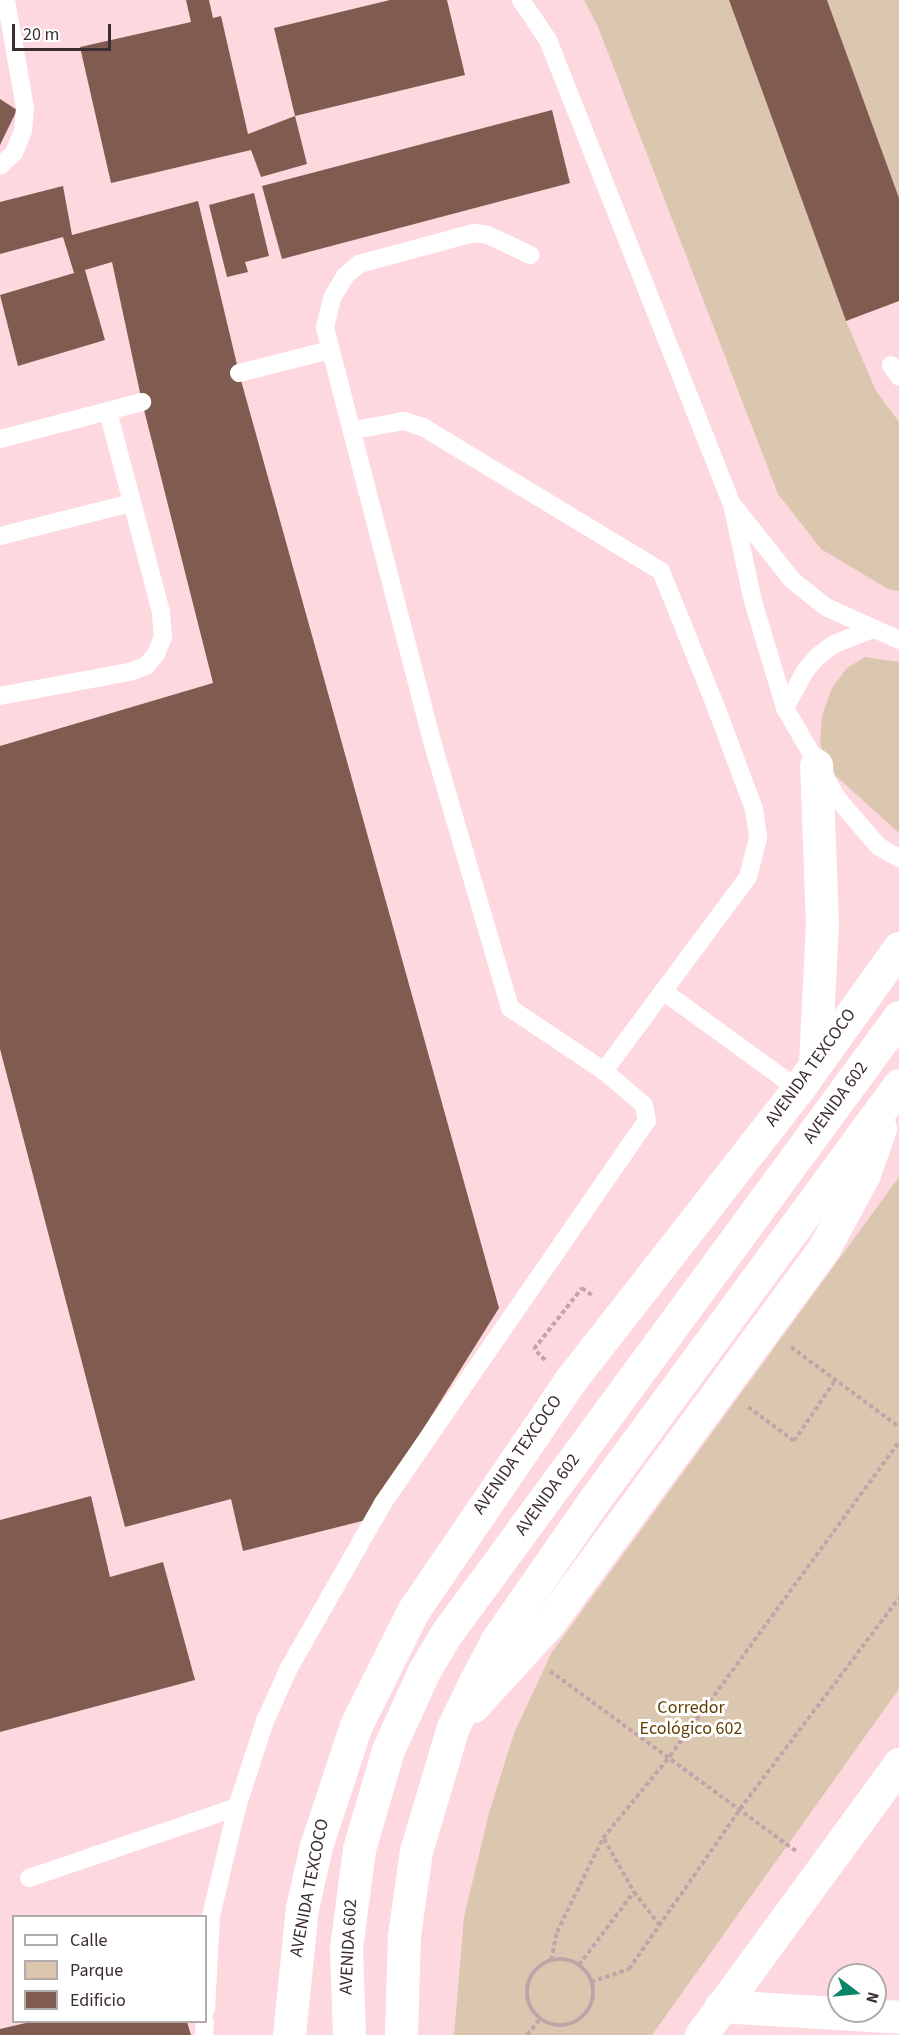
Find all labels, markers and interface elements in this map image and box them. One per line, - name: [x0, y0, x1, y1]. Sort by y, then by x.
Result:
- scale bar: [15, 12, 114, 50]
- text: 20 m: [23, 22, 59, 47]
- street label: AVENIDA TEXCOCO: [761, 1005, 861, 1131]
- street label: AVENIDA 602: [799, 1058, 873, 1148]
- street label: AVENIDA TEXCOCO: [469, 1391, 567, 1519]
- street label: AVENIDA 602: [511, 1450, 585, 1540]
- park label: Corredor Ecológico 602: [640, 1698, 742, 1740]
- street label: AVENIDA TEXCOCO: [286, 1817, 334, 1959]
- street label: AVENIDA 602: [336, 1899, 362, 1995]
- legend: [12, 1915, 207, 2023]
- text: Calle: [70, 1928, 107, 1953]
- text: Parque: [70, 1958, 123, 1983]
- north arrow: [827, 1963, 887, 2023]
- text: Edificio: [70, 1988, 126, 2013]
- text: N: [860, 1989, 884, 2006]

